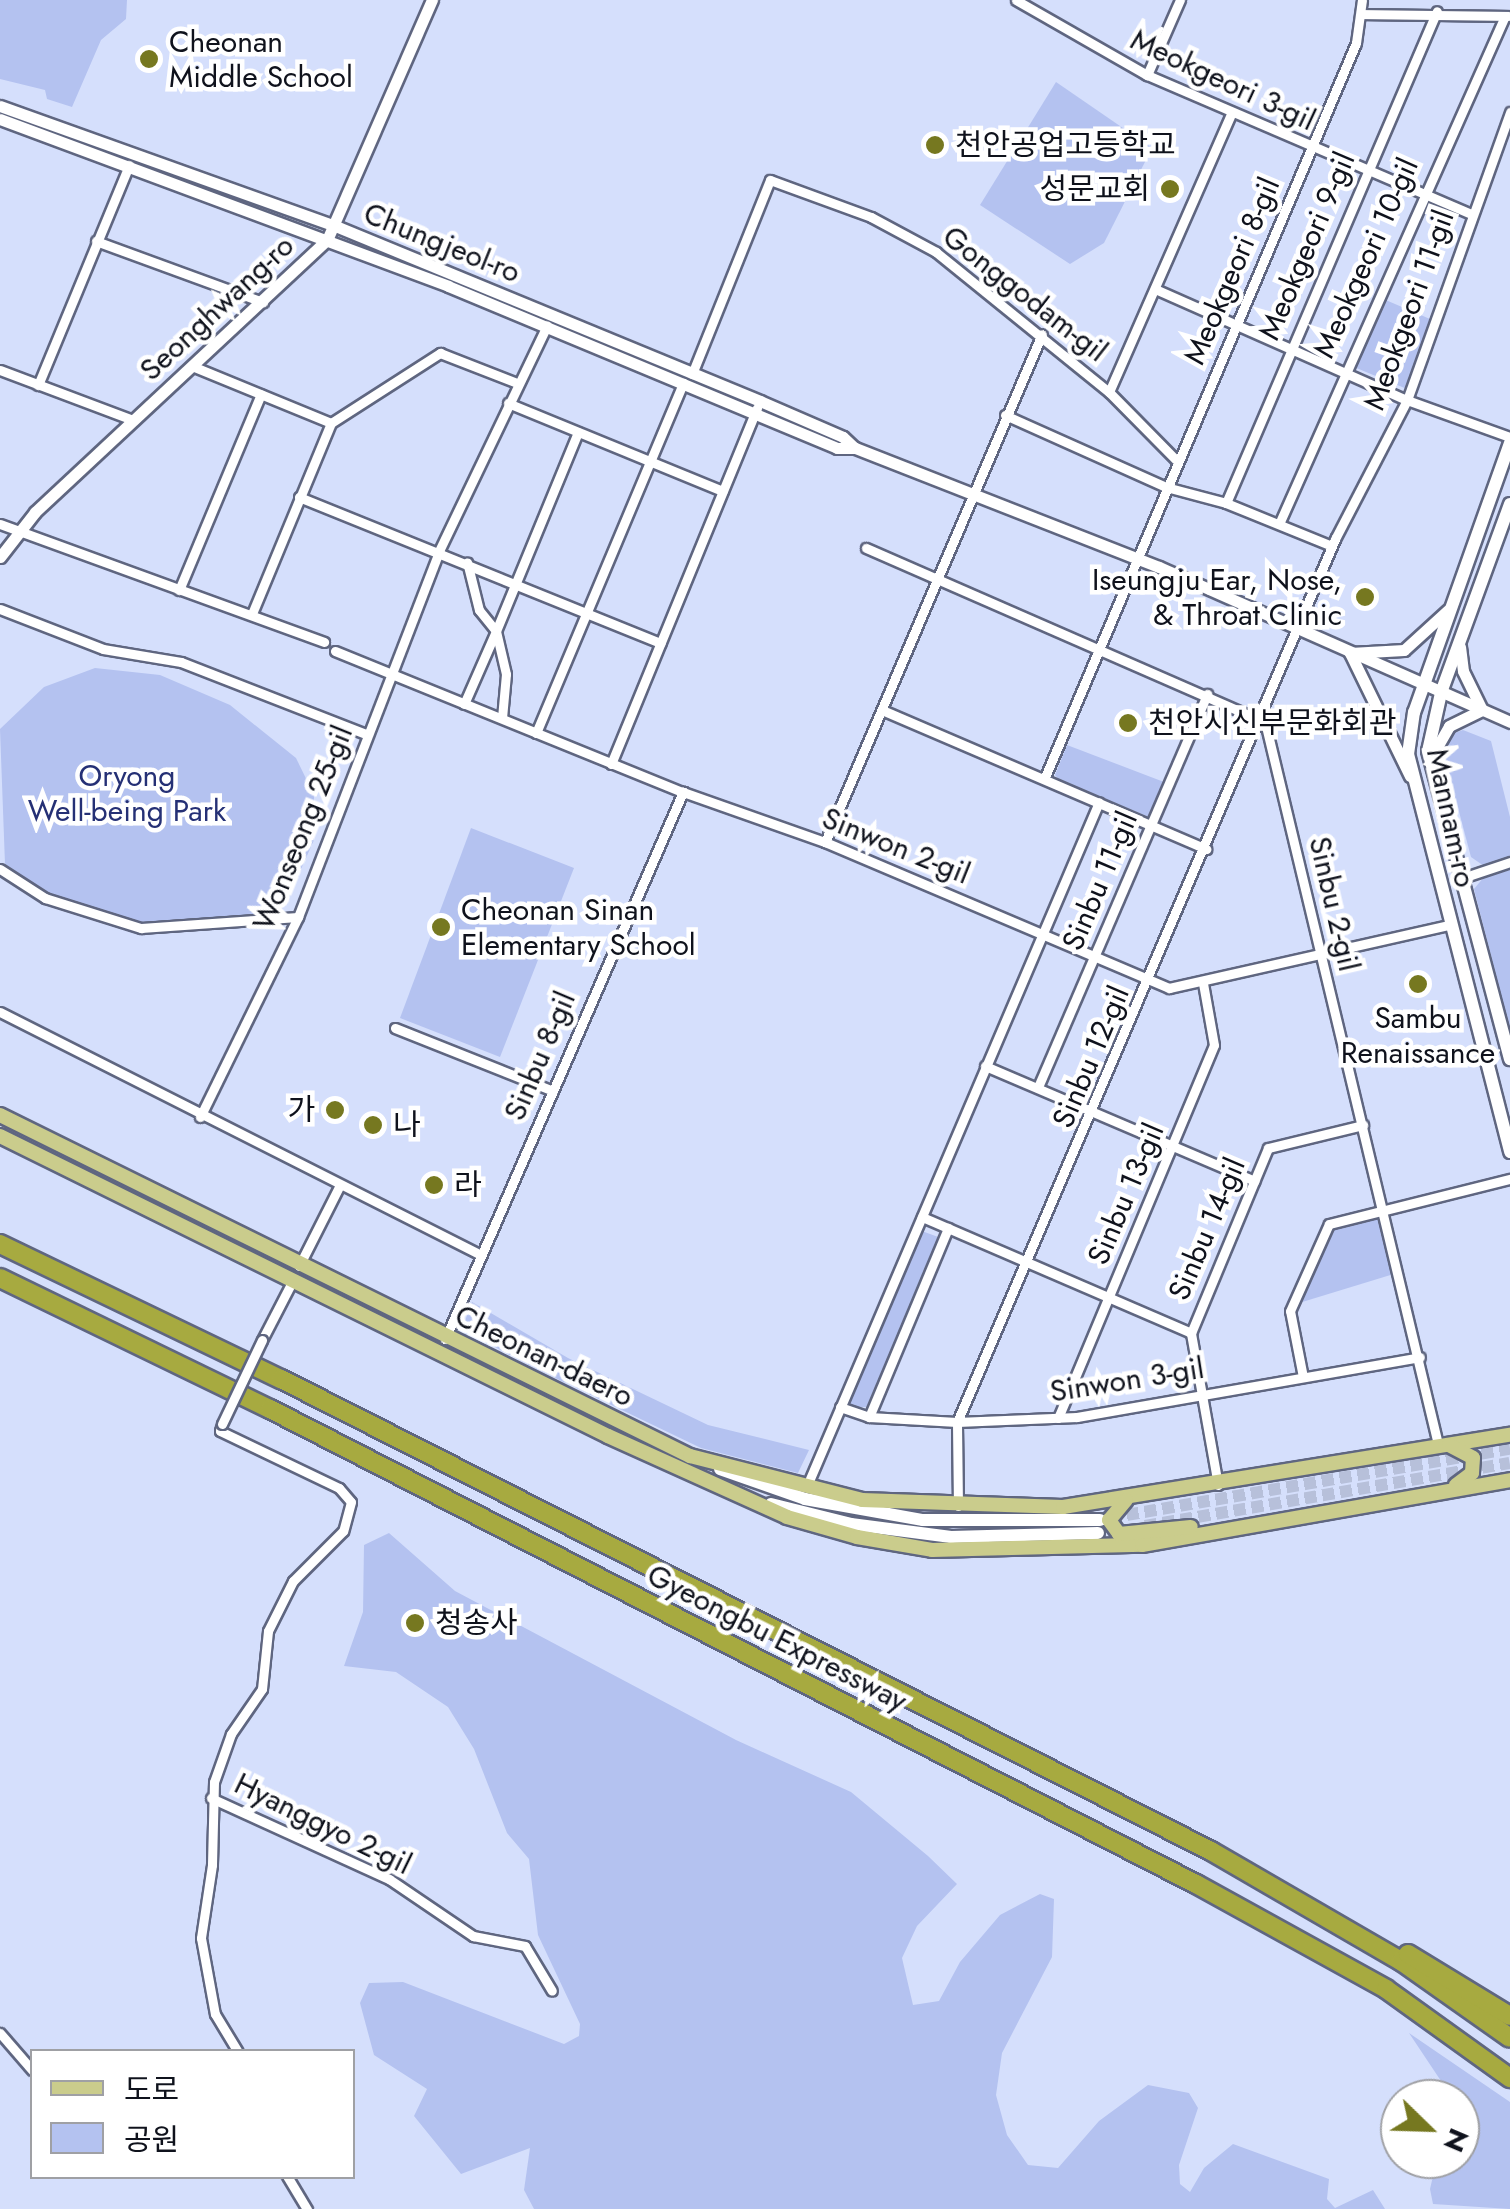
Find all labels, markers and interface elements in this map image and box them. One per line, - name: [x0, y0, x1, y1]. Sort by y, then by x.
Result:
- street label: Meokgeori 3-gil: [1125, 22, 1321, 138]
- place label: Cheonan Middle School: [169, 24, 353, 94]
- marker: Cheonan Middle School: [138, 48, 160, 70]
- place label: 천안공업고등학교: [955, 127, 1176, 163]
- marker: 천안공업고등학교: [924, 134, 946, 156]
- street label: Meokgeori 9-gil: [1251, 147, 1363, 345]
- street label: Meokgeori 10-gil: [1306, 153, 1426, 363]
- place label: 성문교회: [1040, 171, 1150, 207]
- street label: Meokgeori 8-gil: [1176, 172, 1288, 370]
- marker: 성문교회: [1159, 178, 1181, 200]
- street label: Chungjeol-ro: [359, 195, 525, 291]
- street label: Meokgeori 11-gil: [1356, 205, 1462, 415]
- street label: Gonggodam-gil: [936, 219, 1114, 369]
- street label: Seonghwang-ro: [133, 228, 301, 388]
- place label: Iseungju Ear, Nose, & Throat Clinic: [1092, 562, 1342, 632]
- marker: Iseungju Ear, Nose, & Throat Clinic: [1352, 584, 1378, 610]
- place label: 천안시신부문화회관: [1148, 705, 1396, 741]
- marker: 천안시신부문화회관: [1117, 712, 1139, 734]
- street label: Wonseong 25-gil: [246, 721, 360, 935]
- street label: Mannam-ro: [1419, 746, 1483, 890]
- park label: Oryong Well-being Park: [28, 758, 226, 828]
- street label: Sinwon 2-gil: [817, 800, 975, 892]
- street label: Sinbu 11-gil: [1055, 806, 1145, 956]
- street label: Sinbu 2-gil: [1301, 833, 1367, 975]
- place label: Cheonan Sinan Elementary School: [461, 892, 696, 962]
- marker: Cheonan Sinan Elementary School: [430, 916, 452, 938]
- marker: Sambu Renaissance: [1407, 973, 1429, 995]
- street label: Sinbu 12-gil: [1045, 981, 1137, 1133]
- street label: Sinbu 8-gil: [497, 986, 583, 1126]
- place label: Sambu Renaissance: [1341, 1000, 1495, 1070]
- place label: 가: [287, 1092, 315, 1128]
- marker: 가: [324, 1099, 346, 1121]
- place label: 나: [393, 1107, 421, 1143]
- marker: 나: [362, 1114, 384, 1136]
- street label: Sinbu 13-gil: [1080, 1118, 1172, 1270]
- street label: Sinbu 14-gil: [1161, 1153, 1253, 1305]
- place label: 라: [454, 1167, 482, 1203]
- marker: 라: [423, 1174, 445, 1196]
- street label: Cheonan-daero: [449, 1297, 639, 1415]
- street label: Sinwon 3-gil: [1047, 1350, 1207, 1410]
- street label: Gyeongbu Expressway: [641, 1557, 913, 1719]
- place label: 청송사: [435, 1605, 518, 1641]
- marker: 청송사: [404, 1612, 426, 1634]
- street label: Hyanggyo 2-gil: [229, 1766, 417, 1882]
- legend: [30, 2049, 355, 2179]
- text: 도로: [124, 2068, 179, 2111]
- north arrow: [1380, 2079, 1480, 2179]
- text: 공원: [124, 2118, 179, 2161]
- text: N: [1433, 2122, 1479, 2158]

